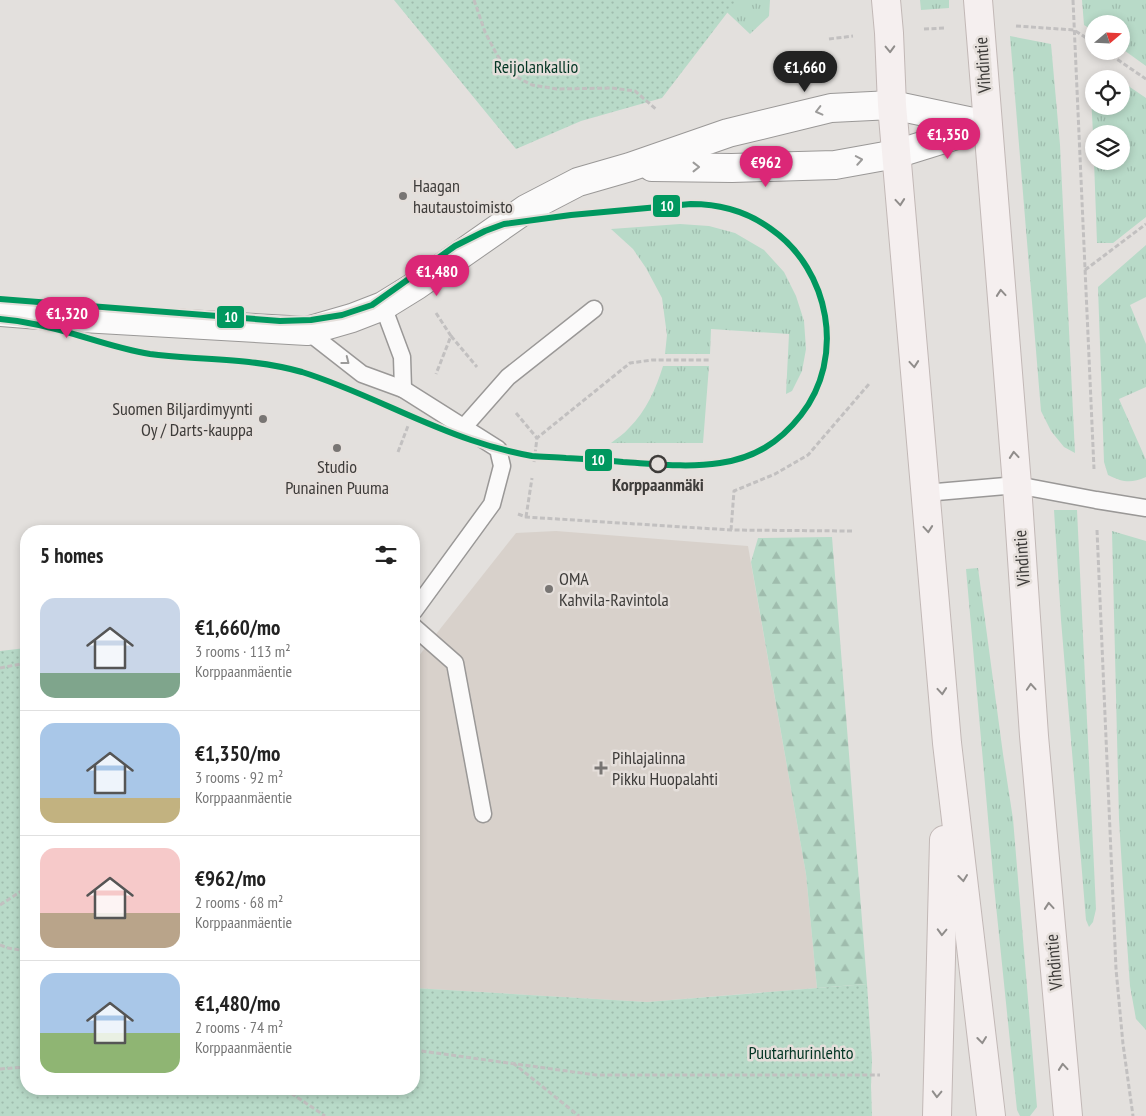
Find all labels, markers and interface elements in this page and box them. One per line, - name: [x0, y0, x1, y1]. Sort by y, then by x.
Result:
- north arrow: [1085, 15, 1130, 60]
- map controls: [1085, 15, 1130, 170]
- street label: Vihdintie: [969, 36, 996, 95]
- one-way arrow: [884, 45, 895, 53]
- pin: €1,660: [764, 51, 846, 93]
- park label: Reijolankallio: [494, 55, 578, 78]
- text: €1,660: [784, 57, 826, 77]
- button: locate: [1085, 70, 1130, 115]
- one-way arrow: [814, 105, 823, 116]
- pin: €1,350: [907, 118, 989, 160]
- text: €1,350: [927, 124, 969, 144]
- button: layers: [1085, 125, 1130, 170]
- pin: €962: [736, 146, 796, 188]
- text: €962: [751, 152, 781, 172]
- one-way arrow: [854, 156, 863, 166]
- one-way arrow: [693, 162, 701, 172]
- place label: Haagan hautaustoimisto: [413, 174, 513, 218]
- marker: Haagan hautaustoimisto: [397, 190, 409, 202]
- line badge: 10: [652, 194, 681, 218]
- text: 10: [660, 197, 674, 215]
- one-way arrow: [895, 199, 906, 207]
- pin: €1,480: [396, 254, 478, 297]
- text: €1,480: [416, 261, 458, 281]
- one-way arrow: [996, 289, 1007, 297]
- pin: €1,320: [26, 296, 108, 339]
- text: €1,320: [46, 303, 88, 323]
- line badge: 10: [216, 305, 245, 329]
- text: 10: [224, 308, 238, 326]
- one-way arrow: [340, 356, 349, 364]
- one-way arrow: [908, 360, 919, 368]
- place label: Suomen Biljardimyynti Oy / Darts-kauppa: [112, 397, 253, 441]
- marker: Suomen Biljardimyynti Oy / Darts-kauppa: [257, 413, 269, 425]
- marker: Studio Punainen Puuma: [331, 442, 343, 454]
- line badge: 10: [584, 448, 613, 472]
- text: 10: [591, 451, 605, 469]
- one-way arrow: [1009, 451, 1020, 459]
- place label: Studio Punainen Puuma: [285, 455, 389, 499]
- marker: Korppaanmäki: [649, 455, 667, 473]
- place label: Korppaanmäki: [612, 473, 704, 496]
- one-way arrow: [922, 526, 933, 534]
- street label: Vihdintie: [1008, 529, 1035, 588]
- icon: filters: [372, 541, 400, 569]
- text: 5 homes: [40, 542, 103, 569]
- place label: OMA Kahvila-Ravintola: [559, 567, 669, 611]
- marker: OMA Kahvila-Ravintola: [543, 583, 555, 595]
- text: €1,660/mo: [195, 614, 280, 641]
- icon: home: [80, 618, 140, 678]
- text: 3 rooms · 113 m²: [195, 641, 291, 661]
- text: Korppaanmäentie: [195, 661, 292, 681]
- one-way arrow: [1025, 683, 1036, 691]
- one-way arrow: [937, 688, 948, 696]
- text: €1,350/mo: [195, 740, 280, 767]
- icon: home: [80, 743, 140, 803]
- place label: Pihlajalinna Pikku Huopalahti: [612, 746, 718, 790]
- marker: Pihlajalinna Pikku Huopalahti: [594, 761, 608, 775]
- text: 3 rooms · 92 m²: [195, 767, 283, 787]
- text: Korppaanmäentie: [195, 787, 292, 807]
- text: €962/mo: [195, 865, 266, 892]
- icon: home: [80, 868, 140, 928]
- one-way arrow: [957, 875, 968, 883]
- text: 2 rooms · 68 m²: [195, 892, 283, 912]
- one-way arrow: [1044, 901, 1055, 909]
- text: Korppaanmäentie: [195, 912, 292, 932]
- one-way arrow: [936, 928, 947, 936]
- street label: Vihdintie: [1040, 933, 1067, 992]
- text: €1,480/mo: [195, 990, 280, 1017]
- icon: home: [80, 993, 140, 1053]
- text: 2 rooms · 74 m²: [195, 1017, 283, 1037]
- one-way arrow: [976, 1036, 987, 1044]
- text: Korppaanmäentie: [195, 1037, 292, 1057]
- park label: Puutarhurinlehto: [749, 1041, 854, 1064]
- one-way arrow: [1058, 1063, 1069, 1071]
- one-way arrow: [932, 1090, 942, 1098]

